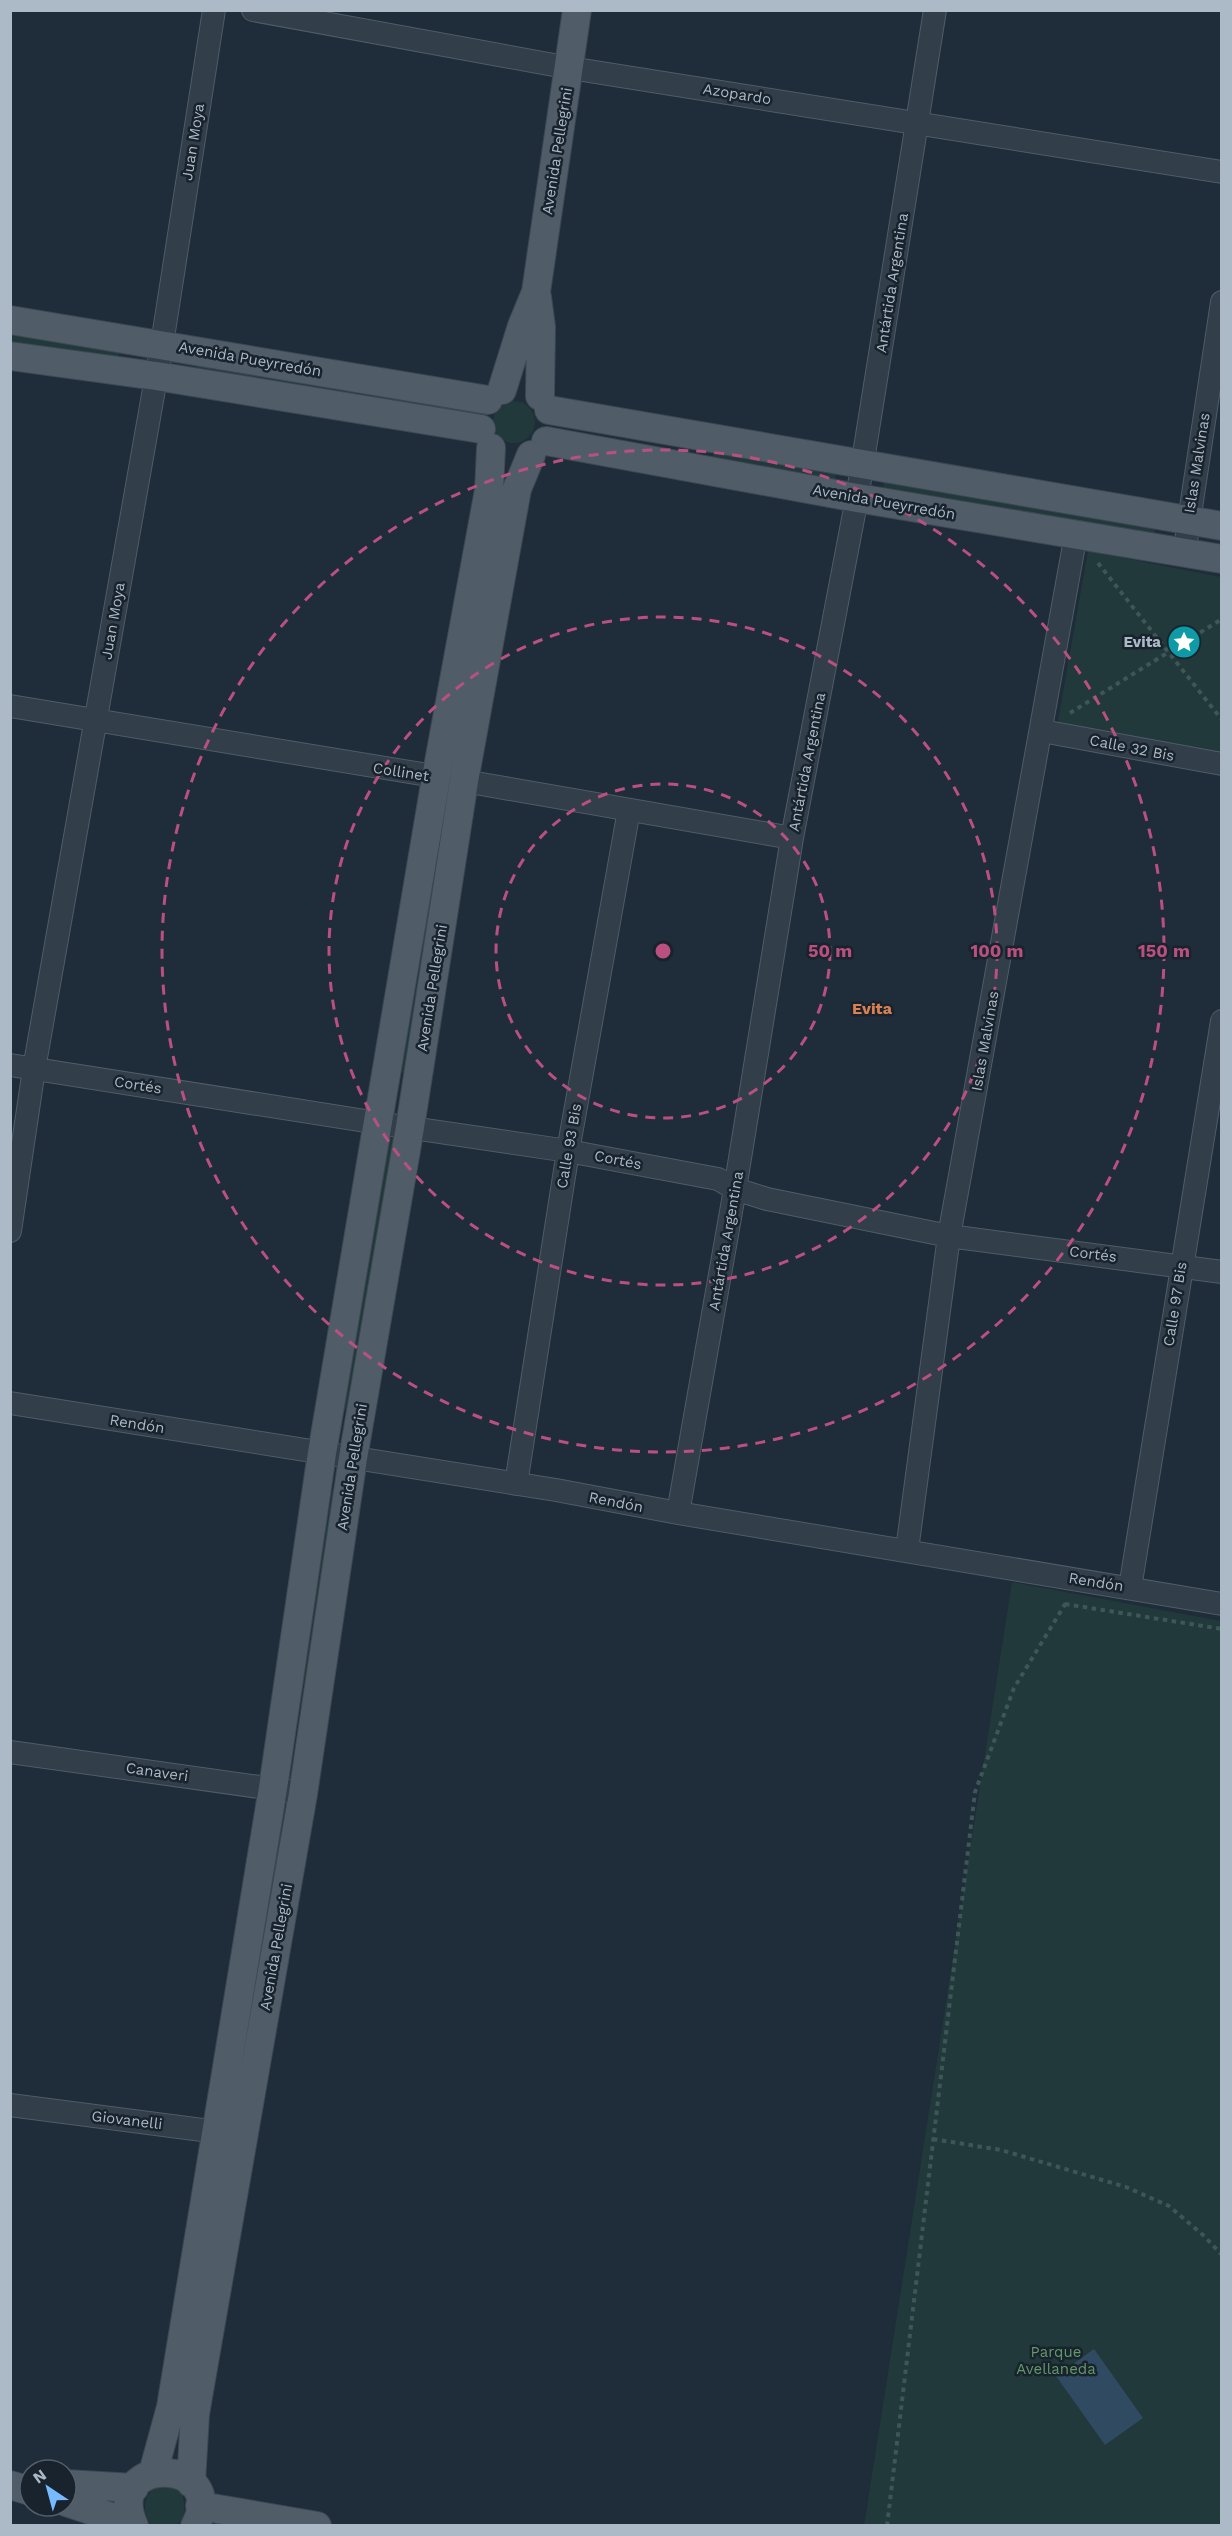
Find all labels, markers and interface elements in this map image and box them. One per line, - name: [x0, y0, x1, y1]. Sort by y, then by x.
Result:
- street label: Azopardo: [702, 80, 772, 108]
- street label: Avenida Pellegrini: [538, 86, 576, 216]
- street label: Juan Moya: [178, 102, 208, 182]
- street label: Antártida Argentina: [872, 211, 912, 354]
- street label: Avenida Pueyrredón: [177, 338, 323, 380]
- street label: Islas Malvinas: [1180, 411, 1214, 514]
- street label: Avenida Pueyrredón: [811, 481, 957, 523]
- street label: Juan Moya: [97, 581, 129, 661]
- place icon: Evita: [1166, 624, 1202, 660]
- place label: Evita: [1124, 633, 1161, 651]
- street label: Antártida Argentina: [785, 690, 829, 833]
- street label: Calle 32 Bis: [1088, 731, 1176, 765]
- street label: Collinet: [372, 759, 431, 785]
- street label: Avenida Pellegrini: [413, 923, 451, 1053]
- text: 50 m: [808, 940, 852, 961]
- text: 100 m: [970, 940, 1024, 961]
- text: 150 m: [1138, 940, 1190, 961]
- centre of rings: [653, 941, 673, 961]
- street label: Islas Malvinas: [967, 989, 1003, 1092]
- district label: Evita: [852, 999, 893, 1018]
- street label: Cortés: [113, 1072, 163, 1098]
- street label: Calle 93 Bis: [553, 1102, 585, 1190]
- street label: Cortés: [593, 1147, 643, 1173]
- street label: Antártida Argentina: [705, 1169, 747, 1312]
- street label: Cortés: [1068, 1242, 1118, 1266]
- street label: Calle 97 Bis: [1159, 1260, 1191, 1348]
- street label: Avenida Pellegrini: [333, 1402, 371, 1532]
- street label: Rendón: [108, 1411, 166, 1437]
- street label: Rendón: [587, 1488, 645, 1516]
- street label: Rendón: [1067, 1569, 1125, 1595]
- street label: Canaveri: [125, 1759, 189, 1785]
- street label: Avenida Pellegrini: [256, 1882, 296, 2012]
- street label: Giovanelli: [91, 2107, 163, 2133]
- park label: Parque Avellaneda: [1016, 2343, 1096, 2378]
- north arrow: [18, 2458, 78, 2518]
- text: N: [29, 2465, 50, 2487]

